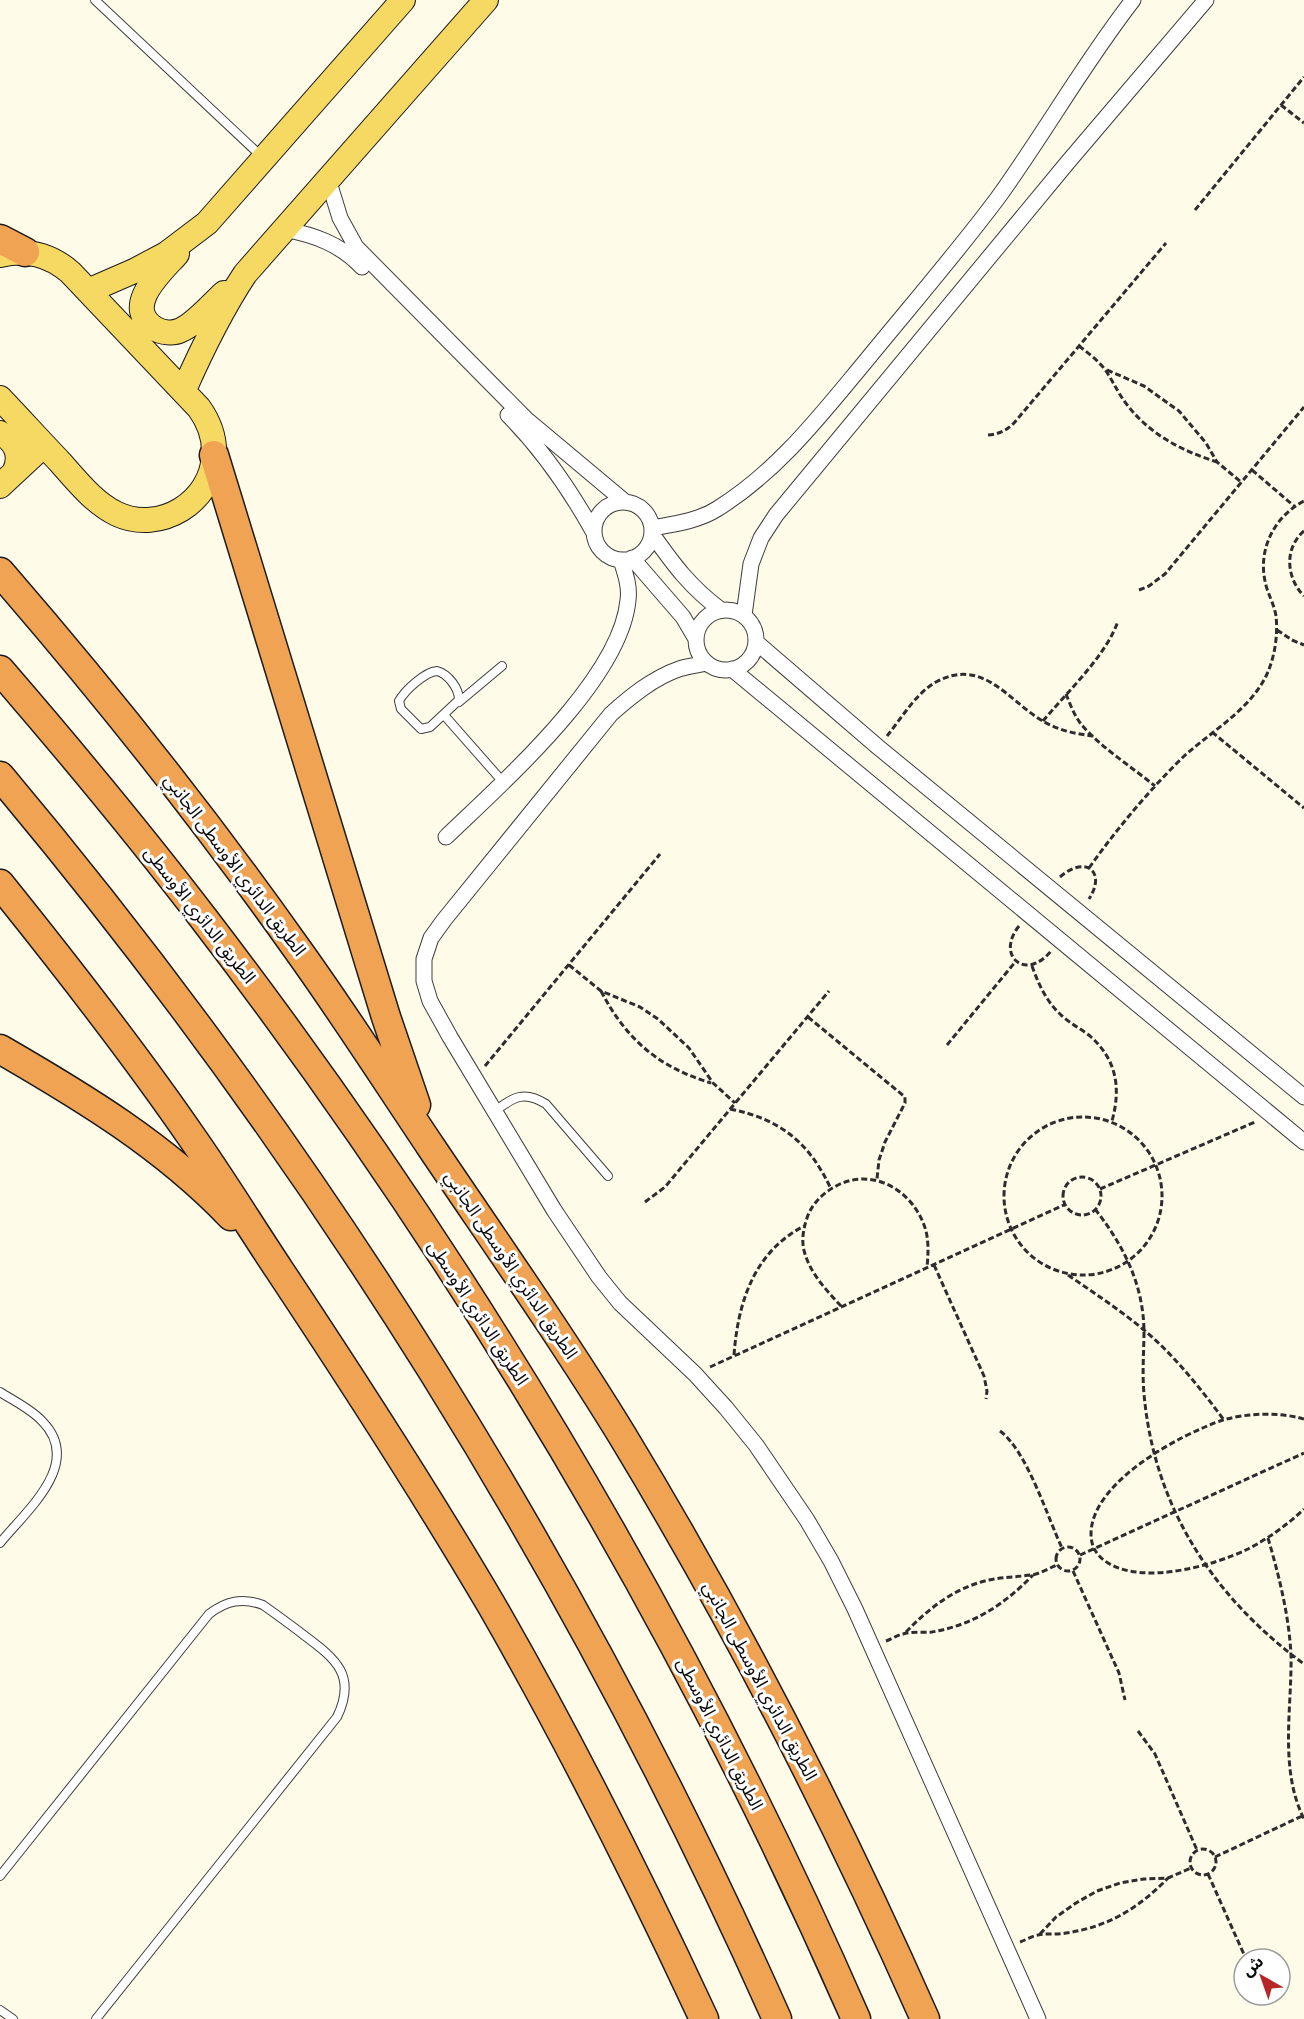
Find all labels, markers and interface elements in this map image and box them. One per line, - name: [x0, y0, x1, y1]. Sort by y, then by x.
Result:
- street label: الطريق الدائري الأوسطى الجانبي: [160, 770, 310, 960]
- street label: الطريق الدائري الأوسطى: [140, 842, 260, 988]
- street label: الطريق الدائري الأوسطى الجانبي: [440, 1167, 582, 1363]
- street label: الطريق الدائري الأوسطى: [423, 1237, 533, 1389]
- street label: الطريق الدائري الأوسطى الجانبي: [698, 1578, 822, 1784]
- street label: الطريق الدائري الأوسطى: [672, 1654, 768, 1814]
- north arrow: [1232, 1947, 1292, 2007]
- text: ش: [1237, 1950, 1268, 1981]

